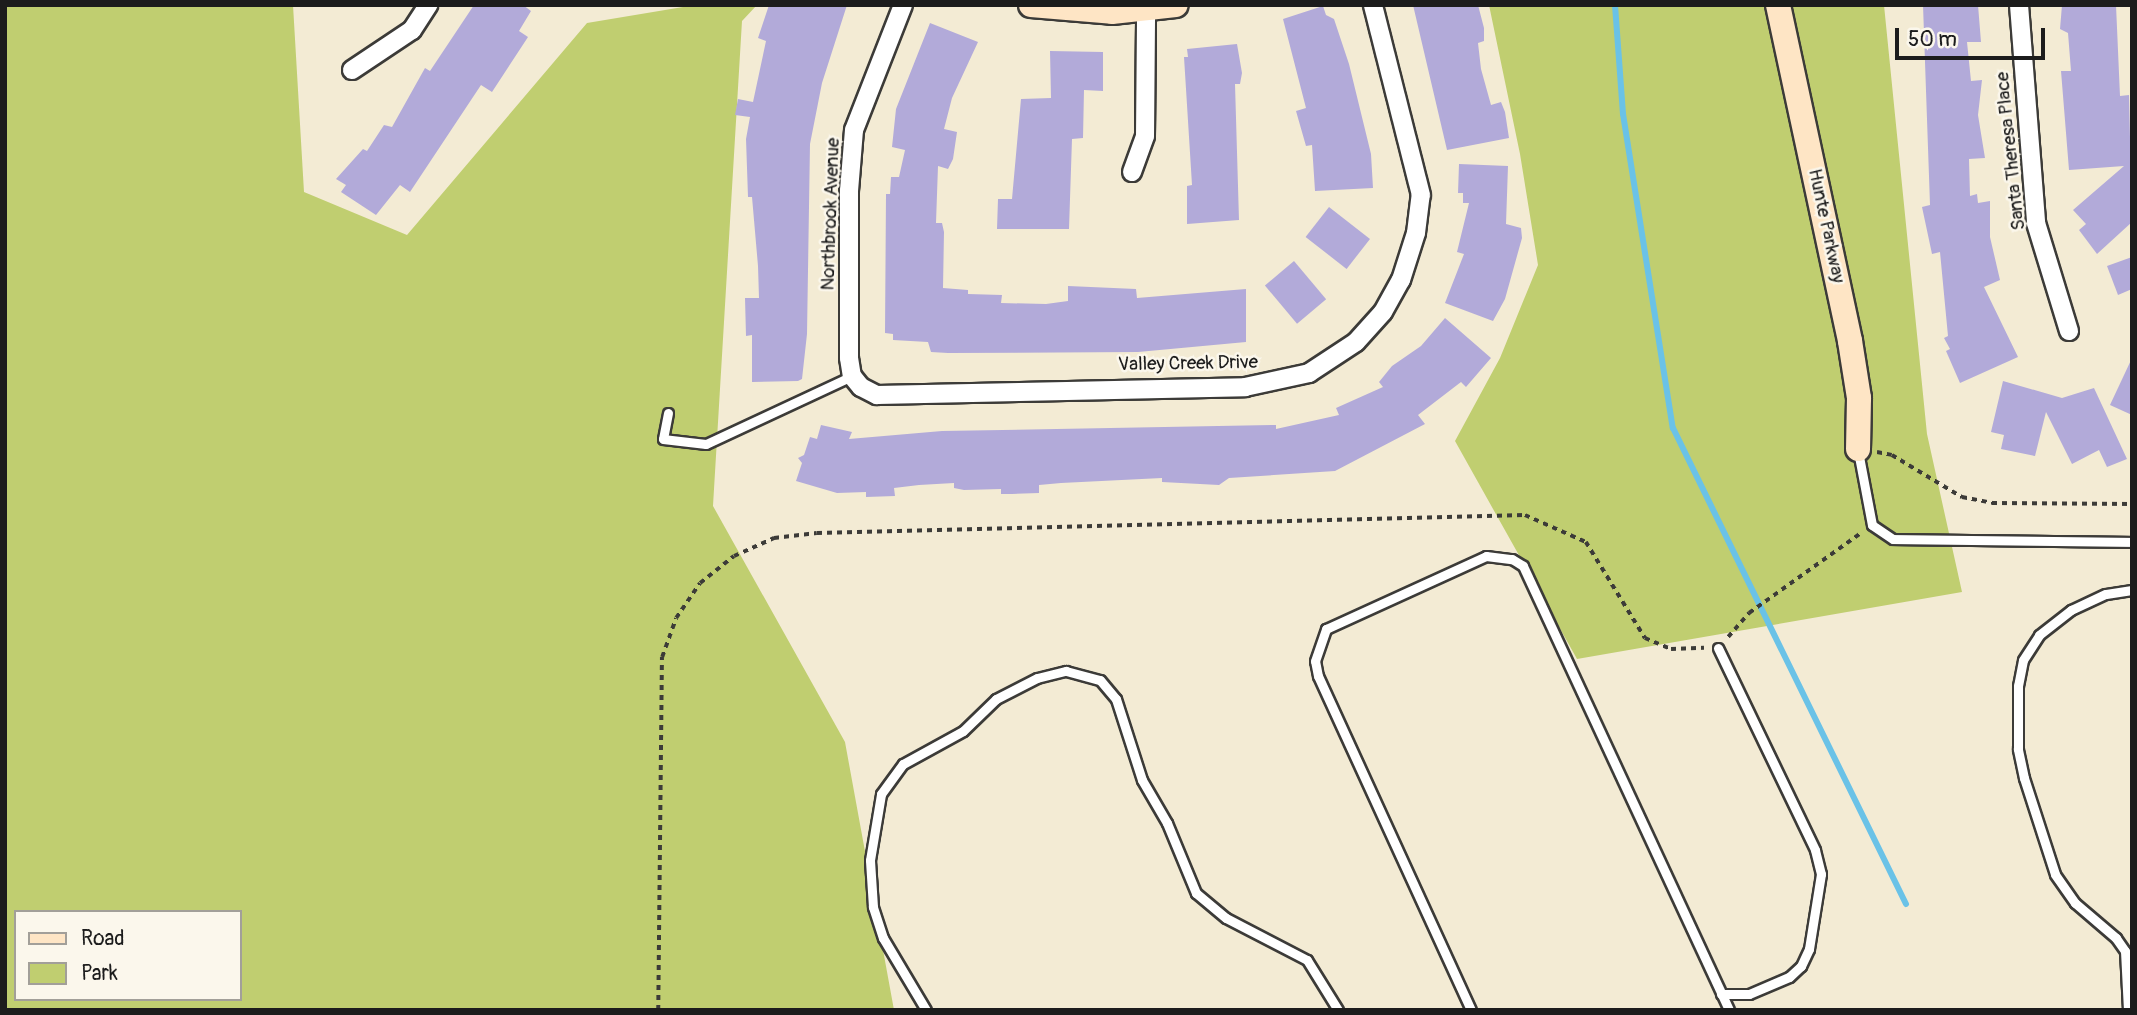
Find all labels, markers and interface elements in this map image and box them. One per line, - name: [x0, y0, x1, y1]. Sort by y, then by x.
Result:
- scale bar: [1899, 14, 2050, 58]
- text: 50 m: [1908, 26, 1957, 53]
- street label: Santa Theresa Place: [1991, 71, 2031, 231]
- street label: Northbrook Avenue: [817, 137, 845, 291]
- street label: Hunte Parkway: [1803, 167, 1849, 285]
- street label: Valley Creek Drive: [1118, 351, 1258, 377]
- legend: [14, 910, 242, 1001]
- text: Road: [81, 925, 125, 952]
- text: Park: [81, 960, 118, 987]

